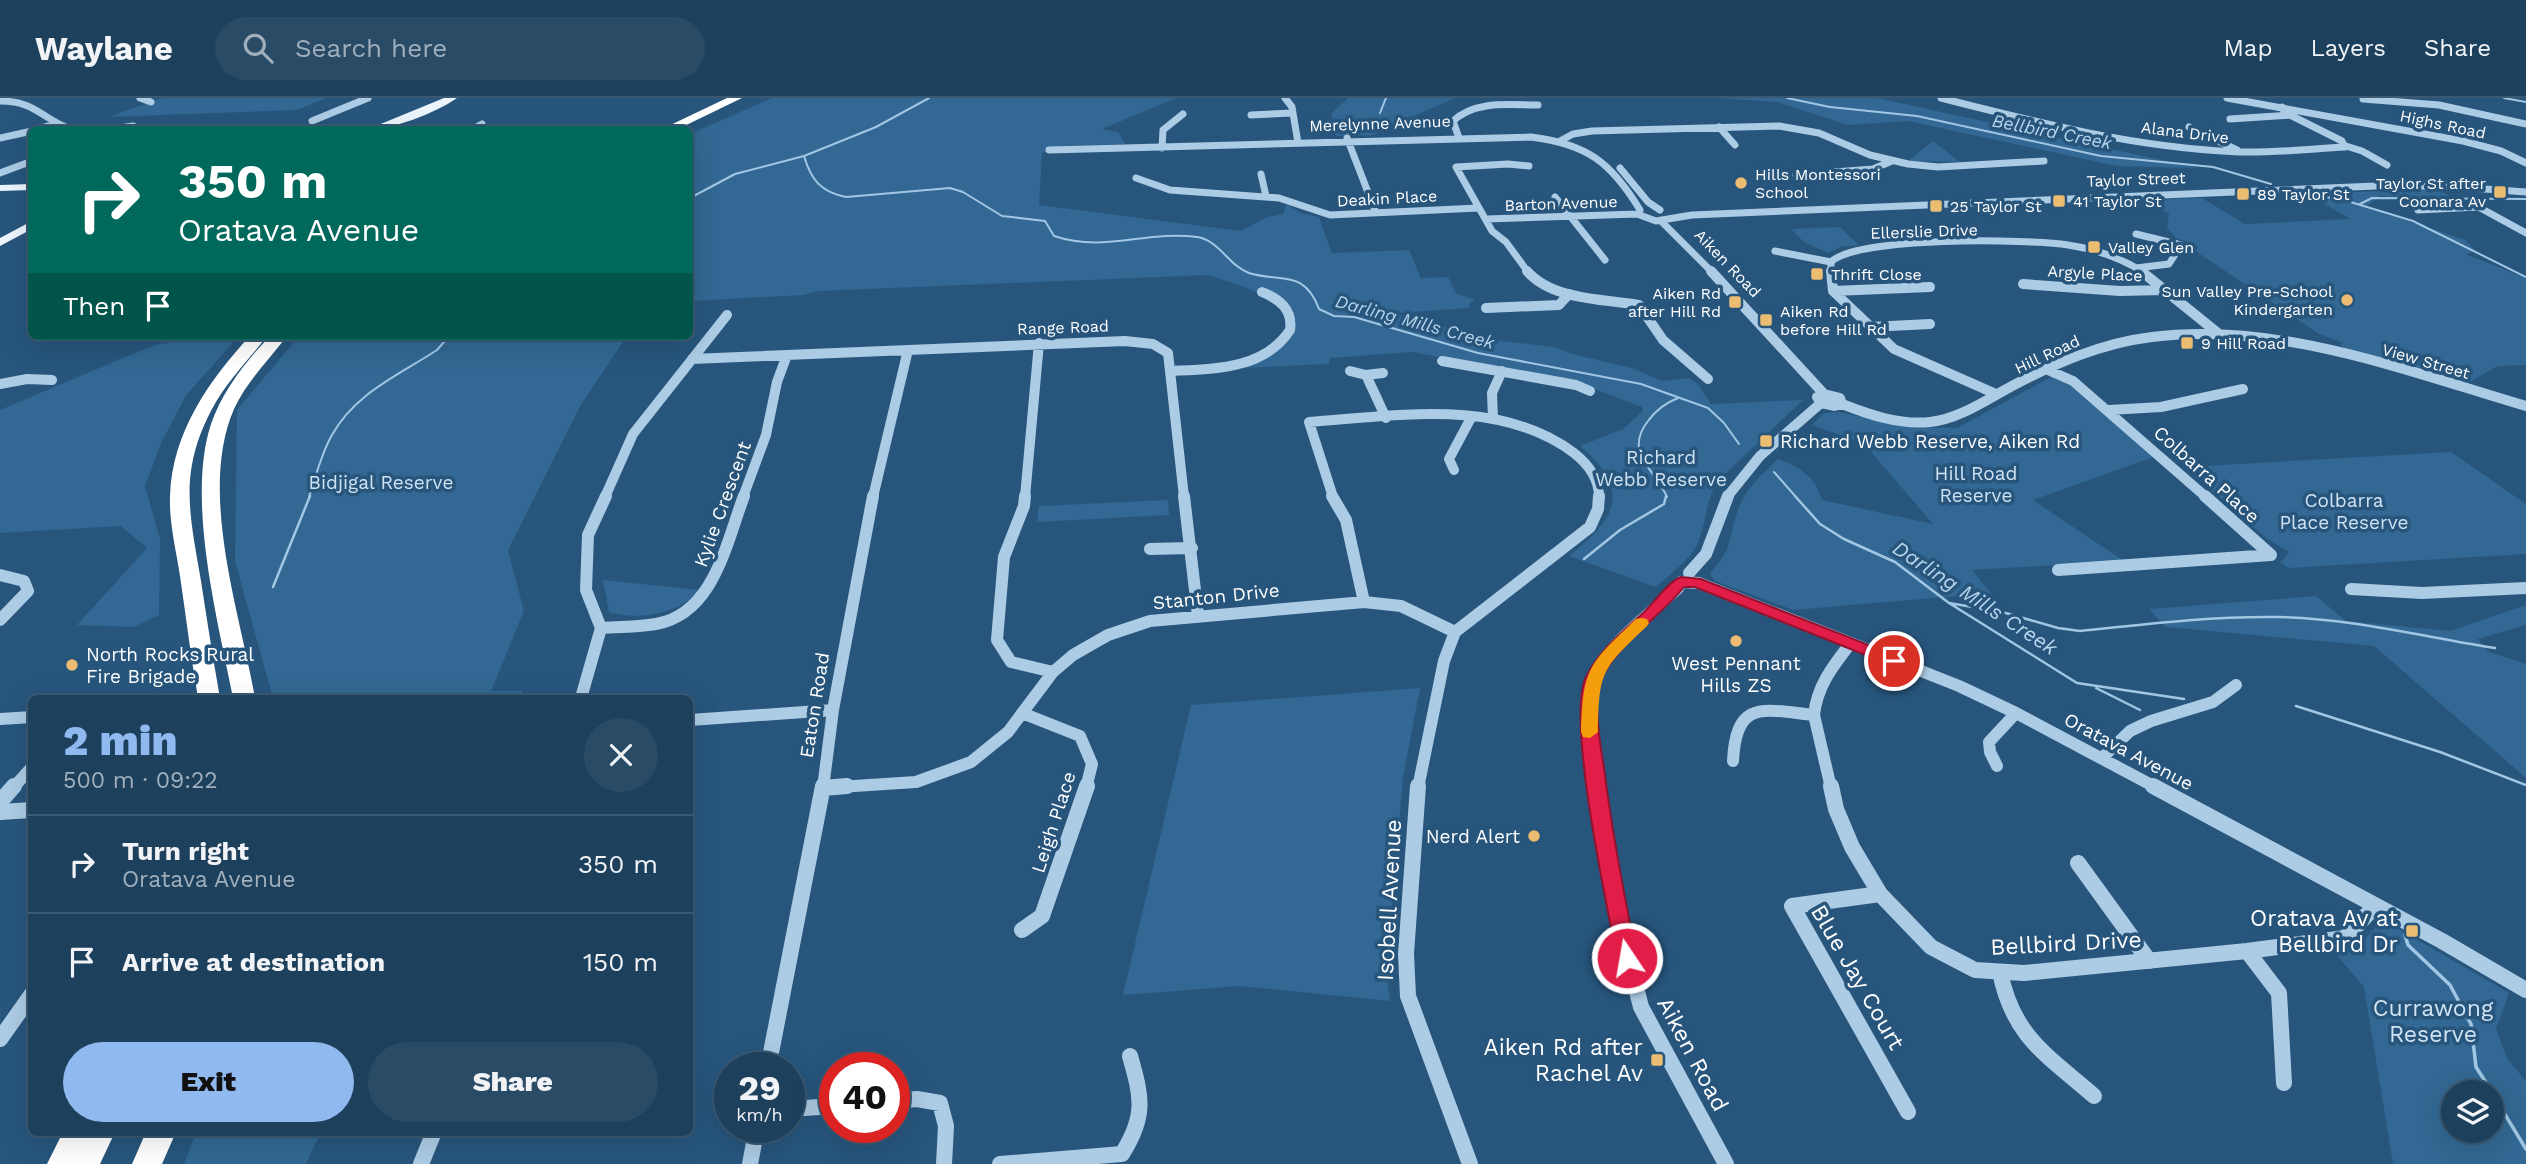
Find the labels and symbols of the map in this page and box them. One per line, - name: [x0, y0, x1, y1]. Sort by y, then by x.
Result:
- street label: Highs Road: [2398, 106, 2488, 143]
- water label: Bellbird Creek: [1990, 110, 2115, 154]
- street label: Merelynne Avenue: [1309, 112, 1451, 135]
- street label: Alana Drive: [2140, 118, 2230, 147]
- place label: Hills Montessori School: [1755, 165, 1881, 202]
- street label: Taylor Street: [2086, 168, 2186, 191]
- place label: Taylor St after Coonara Av: [2376, 174, 2487, 211]
- marker: Hills Montessori School: [1733, 175, 1749, 191]
- marker: Taylor St after Coonara Av: [2492, 184, 2508, 200]
- place label: 89 Taylor St: [2257, 185, 2350, 204]
- street label: Deakin Place: [1336, 186, 1438, 211]
- marker: 89 Taylor St: [2235, 186, 2251, 202]
- street label: Barton Avenue: [1504, 192, 1618, 215]
- place label: 41 Taylor St: [2073, 192, 2162, 211]
- marker: 41 Taylor St: [2051, 193, 2067, 209]
- place label: 25 Taylor St: [1950, 197, 2042, 216]
- marker: 25 Taylor St: [1928, 198, 1944, 214]
- street label: Ellerslie Drive: [1870, 220, 1978, 243]
- street label: Aiken Road: [1691, 225, 1765, 301]
- place label: Valley Glen: [2108, 238, 2194, 257]
- marker: Valley Glen: [2086, 239, 2102, 255]
- street label: Argyle Place: [2047, 262, 2143, 285]
- place label: Thrift Close: [1831, 265, 1922, 284]
- marker: Thrift Close: [1809, 266, 1825, 282]
- place label: Sun Valley Pre-School Kindergarten: [2161, 282, 2333, 319]
- place label: Aiken Rd after Hill Rd: [1628, 284, 1721, 321]
- water label: Darling Mills Creek: [1333, 290, 1498, 353]
- marker: Sun Valley Pre-School Kindergarten: [2339, 292, 2355, 308]
- marker: Aiken Rd after Hill Rd: [1727, 294, 1743, 310]
- place label: Aiken Rd before Hill Rd: [1780, 302, 1887, 339]
- marker: Aiken Rd before Hill Rd: [1758, 312, 1774, 328]
- street label: Range Road: [1017, 316, 1109, 339]
- street label: Hill Road: [2012, 331, 2083, 378]
- place label: 9 Hill Road: [2201, 334, 2286, 353]
- marker: 9 Hill Road: [2179, 335, 2195, 351]
- street label: View Street: [2380, 340, 2472, 383]
- street label: Colbarra Place: [2149, 421, 2264, 528]
- place label: Richard Webb Reserve, Aiken Rd: [1780, 430, 2080, 453]
- marker: Richard Webb Reserve, Aiken Rd: [1758, 433, 1774, 449]
- street label: Kylie Crescent: [689, 438, 756, 570]
- park label: Richard Webb Reserve: [1595, 446, 1727, 491]
- park label: Hill Road Reserve: [1935, 462, 2017, 507]
- park label: Bidjigal Reserve: [309, 471, 453, 494]
- park label: Colbarra Place Reserve: [2279, 489, 2409, 534]
- water label: Darling Mills Creek: [1888, 535, 2063, 660]
- street label: Stanton Drive: [1152, 578, 1281, 615]
- pin: [1864, 631, 1924, 691]
- marker: West Pennant Hills ZS: [1728, 633, 1744, 649]
- place label: North Rocks Rural Fire Brigade: [86, 643, 254, 688]
- street label: Eaton Road: [795, 651, 834, 759]
- place label: West Pennant Hills ZS: [1671, 652, 1801, 697]
- marker: North Rocks Rural Fire Brigade: [64, 657, 80, 673]
- street label: Oratava Avenue: [2060, 708, 2197, 795]
- street label: Leigh Place: [1026, 769, 1081, 876]
- street label: Isobell Avenue: [1372, 819, 1407, 982]
- place label: Nerd Alert: [1426, 825, 1520, 848]
- marker: Nerd Alert: [1526, 828, 1542, 844]
- street label: Blue Jay Court: [1805, 900, 1910, 1055]
- place label: Oratava Av at Bellbird Dr: [2250, 905, 2398, 958]
- position arrow: [1590, 921, 1664, 995]
- marker: Oratava Av at Bellbird Dr: [2404, 923, 2420, 939]
- street label: Bellbird Drive: [1990, 926, 2142, 961]
- street label: Aiken Road: [1651, 993, 1734, 1116]
- park label: Currawong Reserve: [2373, 995, 2494, 1048]
- place label: Aiken Rd after Rachel Av: [1483, 1034, 1643, 1087]
- speed limit sign: 40: [819, 1052, 910, 1143]
- marker: Aiken Rd after Rachel Av: [1649, 1052, 1665, 1068]

